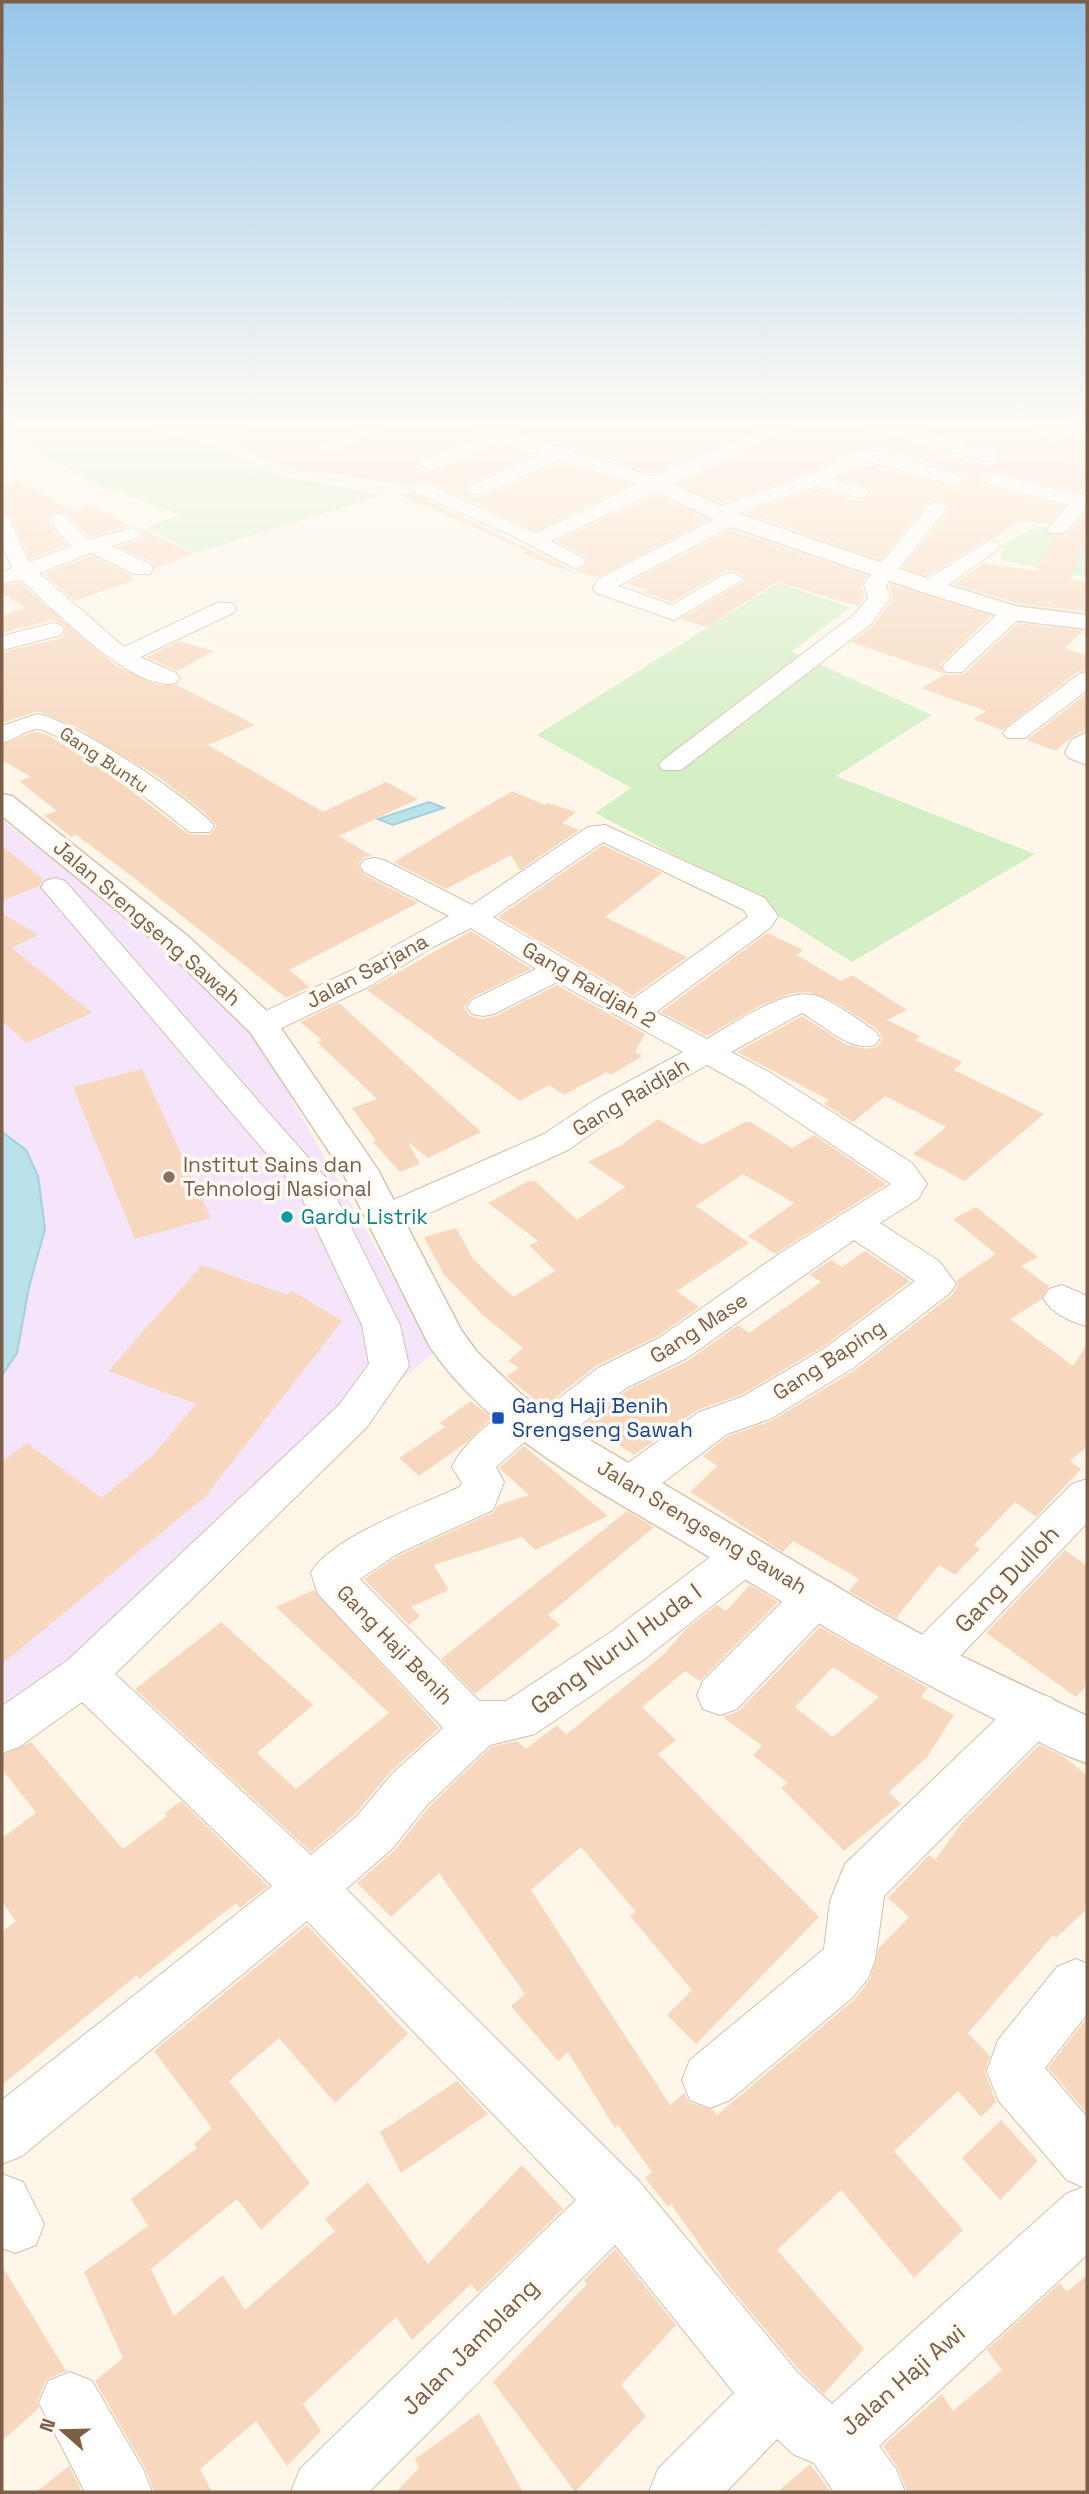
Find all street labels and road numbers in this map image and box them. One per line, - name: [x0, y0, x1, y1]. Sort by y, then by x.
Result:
- street label: Gang Buntu: [55, 721, 153, 798]
- street label: Jalan Srengseng Sawah: [48, 834, 247, 1012]
- street label: Jalan Sarjana: [301, 927, 433, 1014]
- street label: Gang Raidjah 2: [518, 935, 661, 1034]
- street label: Gang Raidjah: [567, 1051, 694, 1142]
- street label: Gang Mase: [645, 1286, 753, 1369]
- street label: Gang Baping: [767, 1313, 890, 1406]
- street label: Jalan Srengseng Sawah: [592, 1453, 812, 1600]
- street label: Gang Dulloh: [948, 1518, 1066, 1639]
- street label: Gang Nurul Huda I: [524, 1576, 707, 1721]
- street label: Gang Haji Benih: [331, 1579, 459, 1710]
- street label: Jalan Jamblang: [395, 2272, 545, 2422]
- street label: Jalan Haji Awi: [834, 2317, 971, 2442]

